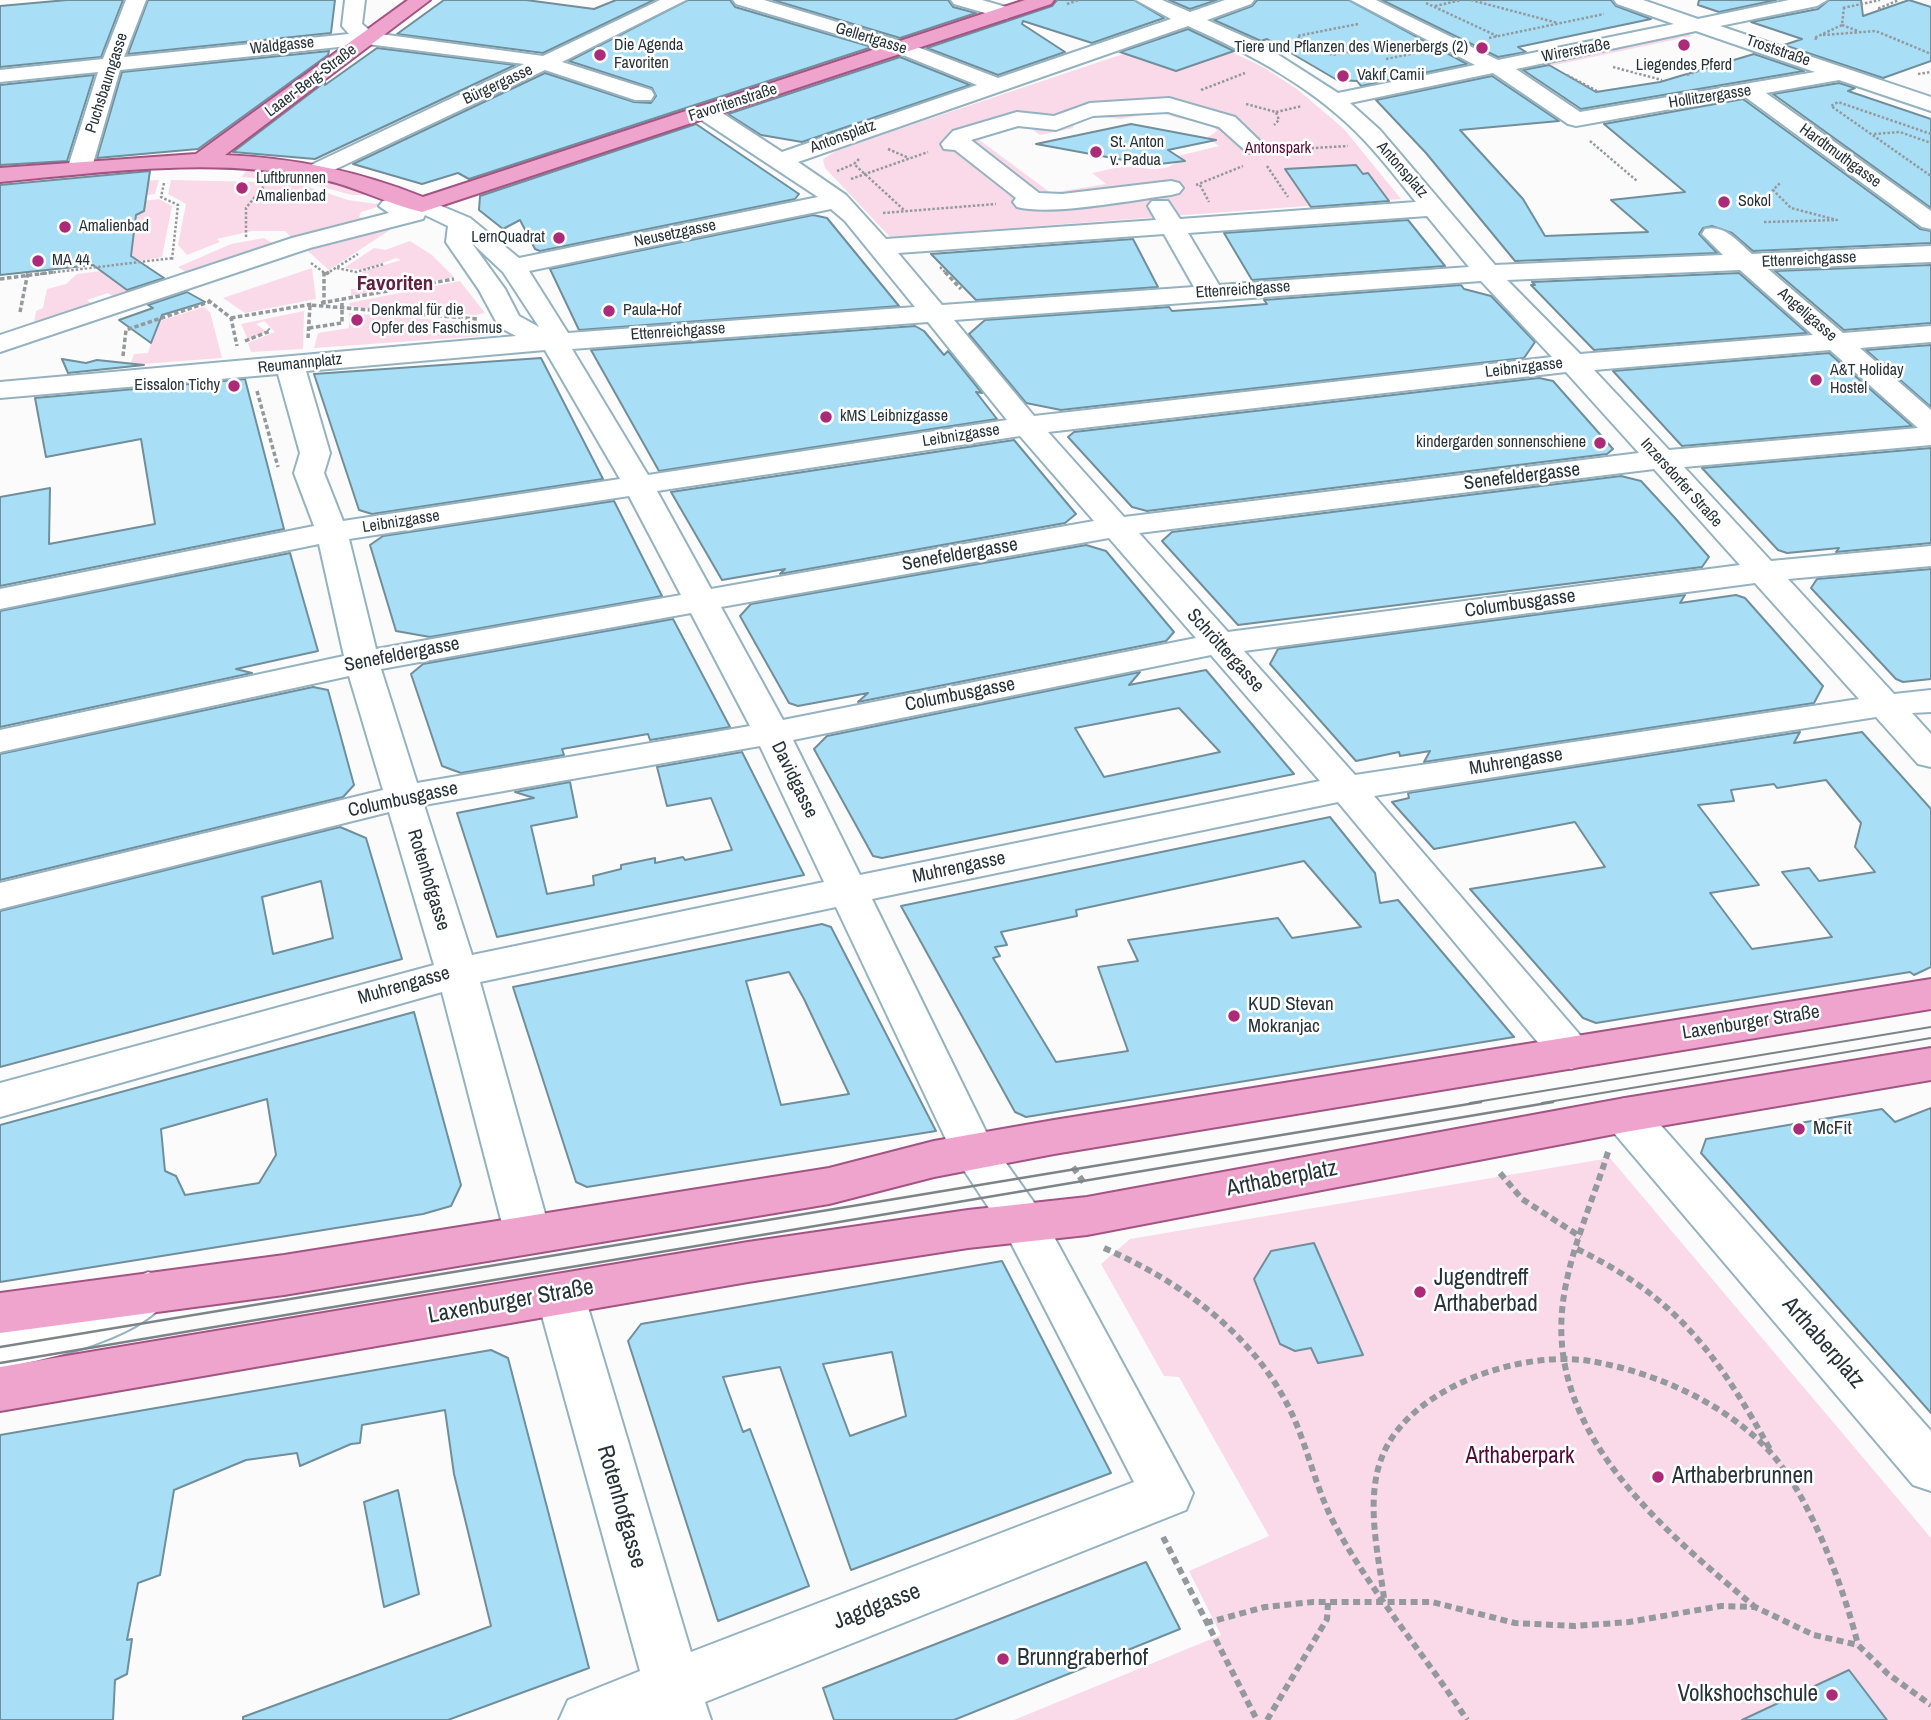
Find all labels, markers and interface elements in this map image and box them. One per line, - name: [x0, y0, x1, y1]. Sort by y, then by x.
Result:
- street label: Gellertgasse: [833, 19, 909, 59]
- street label: Puchsbaumgasse: [82, 30, 132, 136]
- street label: Troststraße: [1743, 31, 1813, 71]
- street label: Waldgasse: [249, 33, 315, 59]
- street label: Wirerstraße: [1540, 35, 1612, 67]
- place label: Die Agenda Favoriten: [614, 36, 683, 74]
- marker: Liegendes Pferd: [1676, 37, 1692, 53]
- place label: Tiere und Pflanzen des Wienerbergs (2): [1234, 38, 1468, 58]
- street label: Laaer-Berg-Straße: [262, 40, 360, 122]
- marker: Tiere und Pflanzen des Wienerbergs (2): [1474, 40, 1490, 56]
- marker: Die Agenda Favoriten: [592, 47, 608, 63]
- place label: Liegendes Pferd: [1636, 56, 1732, 76]
- street label: Bürgergasse: [460, 61, 536, 109]
- place label: Vakıf Camii: [1357, 66, 1425, 86]
- marker: Vakıf Camii: [1335, 68, 1351, 84]
- street label: Favoritenstraße: [686, 80, 780, 126]
- street label: Hollitzergasse: [1667, 81, 1753, 113]
- street label: Antonsplatz: [808, 116, 878, 158]
- street label: Hardtmuthgasse: [1795, 120, 1885, 192]
- place label: St. Anton v. Padua: [1110, 133, 1164, 171]
- street label: Antonsplatz: [1372, 138, 1432, 202]
- park label: Antonspark: [1245, 139, 1311, 159]
- marker: St. Anton v. Padua: [1088, 144, 1104, 160]
- place label: Luftbrunnen Amalienbad: [256, 169, 326, 207]
- marker: Luftbrunnen Amalienbad: [234, 180, 250, 196]
- place label: Sokol: [1738, 192, 1771, 212]
- marker: Sokol: [1716, 194, 1732, 210]
- street label: Neusetzgasse: [632, 216, 718, 252]
- place label: Amalienbad: [79, 217, 149, 237]
- marker: Amalienbad: [57, 219, 73, 235]
- place label: LernQuadrat: [471, 228, 545, 248]
- marker: LernQuadrat: [551, 230, 567, 246]
- street label: Ettenreichgasse: [1761, 248, 1857, 272]
- place label: MA 44: [52, 251, 90, 271]
- marker: MA 44: [30, 253, 46, 269]
- district label: Favoriten: [357, 271, 433, 297]
- street label: Ettenreichgasse: [1195, 277, 1291, 303]
- street label: Angeligasse: [1773, 284, 1841, 346]
- place label: Denkmal für die Opfer des Faschismus: [371, 301, 502, 339]
- place label: Paula-Hof: [623, 301, 681, 321]
- marker: Paula-Hof: [601, 303, 617, 319]
- marker: Denkmal für die Opfer des Faschismus: [349, 312, 365, 328]
- street label: Ettenreichgasse: [630, 319, 726, 345]
- street label: Reumannplatz: [257, 350, 343, 378]
- street label: Leibnizgasse: [1484, 354, 1564, 382]
- place label: A&T Holiday Hostel: [1830, 361, 1904, 399]
- marker: A&T Holiday Hostel: [1808, 372, 1824, 388]
- place label: Eissalon Tichy: [134, 376, 220, 396]
- marker: Eissalon Tichy: [226, 378, 242, 394]
- place label: kMS Leibnizgasse: [840, 407, 948, 427]
- marker: kMS Leibnizgasse: [818, 409, 834, 425]
- street label: Leibnizgasse: [921, 420, 1001, 452]
- place label: kindergarden sonnenschiene: [1416, 433, 1586, 453]
- marker: kindergarden sonnenschiene: [1592, 435, 1608, 451]
- street label: Inzersdorfer Straße: [1636, 435, 1726, 531]
- street label: Senefeldergasse: [1463, 459, 1581, 495]
- street label: Leibnizgasse: [361, 506, 441, 538]
- street label: Senefeldergasse: [900, 534, 1020, 576]
- street label: Columbusgasse: [1463, 585, 1577, 623]
- street label: Schröttergasse: [1181, 604, 1269, 698]
- street label: Senefeldergasse: [342, 633, 462, 677]
- street label: Columbusgasse: [903, 673, 1017, 717]
- street label: Davidgasse: [766, 738, 822, 822]
- street label: Muhrengasse: [1468, 743, 1564, 781]
- street label: Columbusgasse: [346, 777, 460, 823]
- street label: Rotenhofgasse: [402, 827, 454, 933]
- street label: Muhrengasse: [910, 847, 1008, 889]
- street label: Muhrengasse: [355, 962, 453, 1010]
- place label: KUD Stevan Mokranjac: [1248, 994, 1334, 1038]
- street label: Laxenburger Straße: [1681, 1001, 1821, 1045]
- marker: KUD Stevan Mokranjac: [1226, 1008, 1242, 1024]
- place label: McFit: [1813, 1118, 1852, 1140]
- marker: McFit: [1791, 1121, 1807, 1137]
- street label: Arthaberplatz: [1224, 1155, 1340, 1203]
- place label: Jugendtreff Arthaberbad: [1434, 1265, 1538, 1319]
- street label: Laxenburger Straße: [426, 1274, 596, 1330]
- marker: Jugendtreff Arthaberbad: [1412, 1284, 1428, 1300]
- street label: Arthaberplatz: [1776, 1292, 1870, 1394]
- street label: Rotenhofgasse: [590, 1442, 652, 1572]
- park label: Arthaberpark: [1465, 1443, 1575, 1471]
- place label: Arthaberbrunnen: [1672, 1463, 1814, 1491]
- marker: Arthaberbrunnen: [1650, 1469, 1666, 1485]
- street label: Jagdgasse: [829, 1578, 925, 1636]
- place label: Brunngraberhof: [1017, 1645, 1148, 1673]
- marker: Brunngraberhof: [995, 1651, 1011, 1667]
- place label: Volkshochschule: [1678, 1681, 1818, 1709]
- marker: Volkshochschule: [1824, 1687, 1840, 1703]

